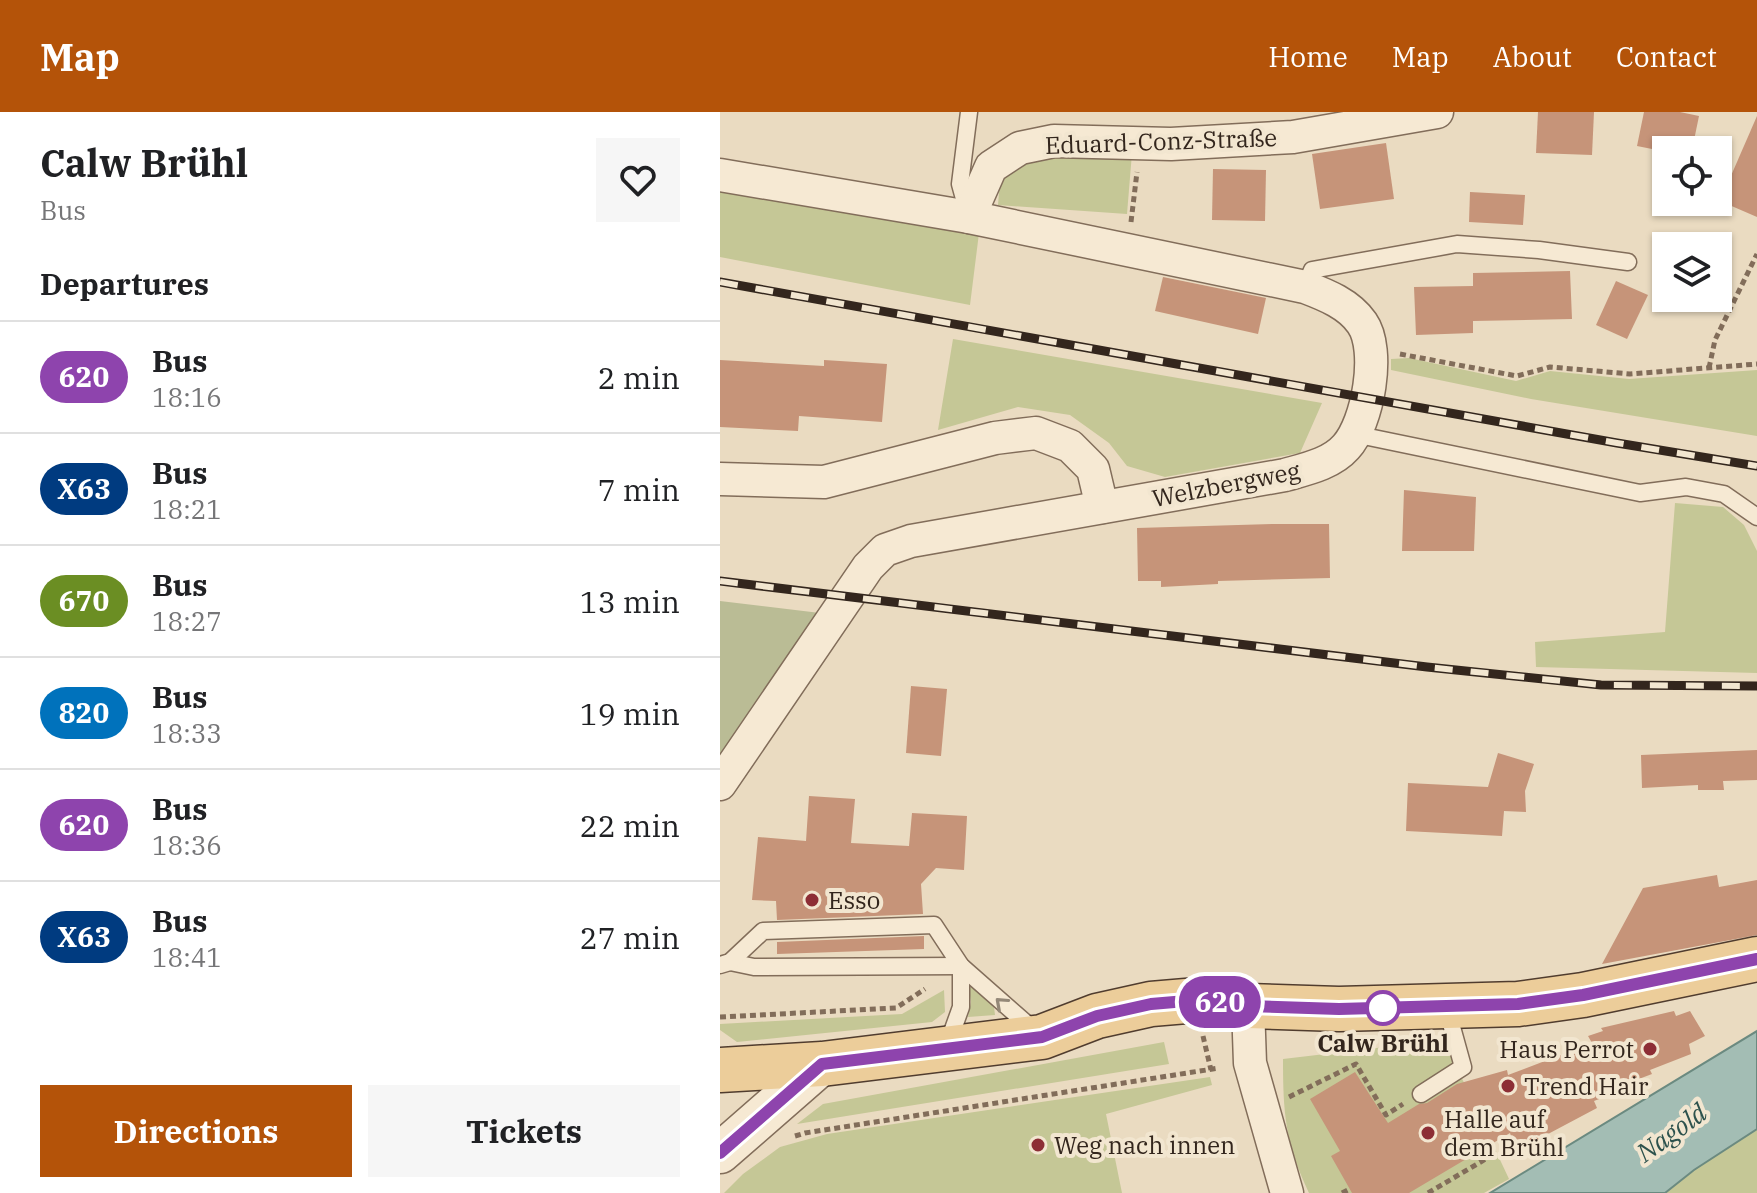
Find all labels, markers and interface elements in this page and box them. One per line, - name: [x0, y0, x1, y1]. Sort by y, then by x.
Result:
- text: Map: [40, 32, 120, 81]
- text: Home: [1268, 38, 1348, 75]
- text: Map: [1392, 38, 1449, 75]
- text: About: [1493, 38, 1572, 75]
- text: Contact: [1616, 38, 1717, 75]
- street label: Eduard-Conz-Straße: [1044, 121, 1278, 161]
- map controls: [1652, 136, 1732, 312]
- button: locate: [1652, 136, 1732, 216]
- text: Calw Brühl: [40, 138, 248, 187]
- button: heart: [596, 138, 680, 222]
- text: Bus: [40, 193, 86, 227]
- button: layers: [1652, 232, 1732, 312]
- text: Departures: [40, 264, 209, 303]
- text: Bus: [152, 341, 207, 380]
- text: 620: [59, 358, 109, 395]
- text: 2 min: [598, 358, 680, 397]
- text: 18:16: [152, 380, 222, 414]
- text: Bus: [152, 453, 207, 492]
- street label: Welzbergweg: [1149, 454, 1303, 514]
- text: X63: [57, 470, 111, 507]
- text: 7 min: [598, 470, 680, 509]
- text: 18:21: [152, 492, 222, 526]
- text: Bus: [152, 565, 207, 604]
- text: 670: [59, 582, 109, 619]
- text: 13 min: [580, 582, 680, 621]
- text: 18:27: [152, 604, 222, 638]
- text: Bus: [152, 677, 207, 716]
- text: 820: [59, 694, 109, 731]
- text: 19 min: [580, 694, 680, 733]
- text: 18:33: [152, 716, 222, 750]
- text: Bus: [152, 789, 207, 828]
- text: 620: [59, 806, 109, 843]
- text: 22 min: [580, 806, 680, 845]
- text: 18:36: [152, 828, 222, 862]
- place label: Esso: [828, 884, 880, 916]
- marker: Esso: [803, 891, 821, 909]
- text: Bus: [152, 901, 207, 940]
- text: X63: [57, 918, 111, 955]
- text: 27 min: [580, 918, 680, 957]
- text: 18:41: [152, 940, 222, 974]
- line badge: 620: [1174, 976, 1266, 1028]
- text: 620: [1195, 983, 1245, 1020]
- marker: Calw Brühl: [1366, 991, 1400, 1025]
- one-way arrow: [995, 998, 1010, 1012]
- place label: Calw Brühl: [1317, 1027, 1449, 1059]
- place label: Haus Perrot: [1499, 1033, 1634, 1065]
- marker: Haus Perrot: [1641, 1040, 1659, 1058]
- place label: Trend Hair: [1524, 1070, 1649, 1102]
- marker: Trend Hair: [1499, 1077, 1517, 1095]
- button: Directions: [40, 1085, 352, 1177]
- button: Tickets: [368, 1085, 680, 1177]
- water label: Nagold: [1628, 1095, 1714, 1169]
- place label: Halle auf dem Brühl: [1444, 1103, 1564, 1163]
- marker: Halle auf dem Brühl: [1419, 1124, 1437, 1142]
- place label: Weg nach innen: [1054, 1129, 1235, 1161]
- marker: Weg nach innen: [1029, 1136, 1047, 1154]

